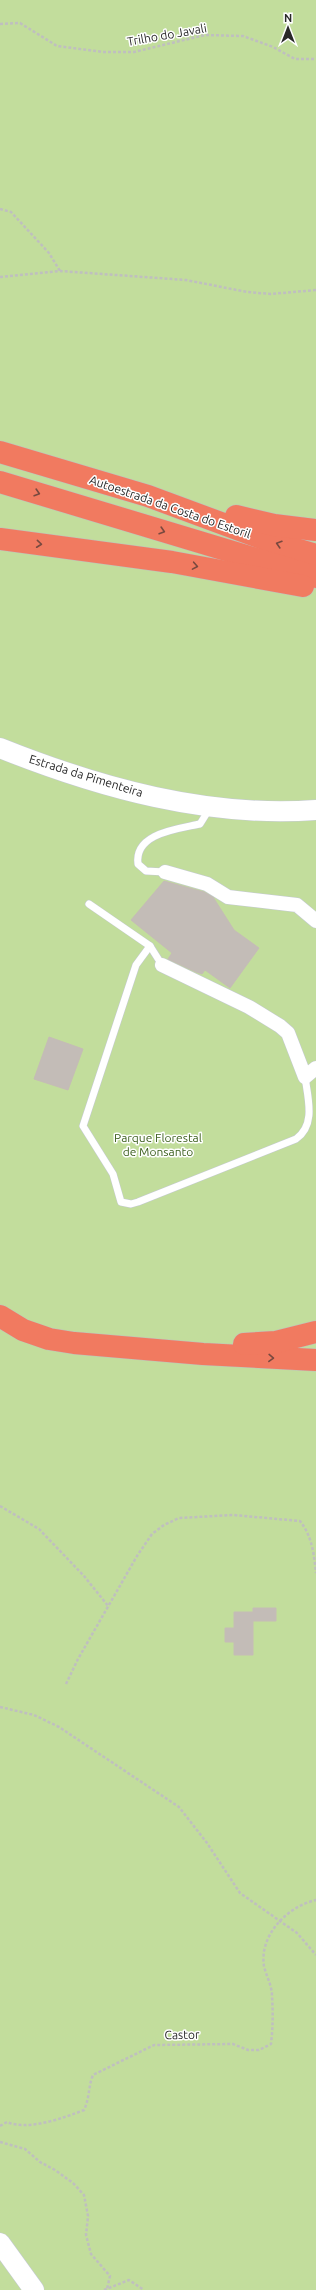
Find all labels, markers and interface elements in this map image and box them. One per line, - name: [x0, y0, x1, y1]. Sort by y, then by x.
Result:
- north arrow: [268, 8, 308, 48]
- text: N: [284, 12, 292, 24]
- street label: Trilho do Javali: [126, 21, 208, 48]
- street label: Autoestrada da Costa do Estoril: [88, 473, 253, 540]
- one-way arrow: [34, 488, 41, 497]
- one-way arrow: [158, 526, 165, 535]
- one-way arrow: [36, 539, 42, 548]
- one-way arrow: [275, 540, 282, 549]
- one-way arrow: [192, 561, 198, 570]
- street label: Estrada da Pimenteira: [28, 752, 145, 799]
- park label: Parque Florestal de Monsanto: [114, 1131, 202, 1158]
- one-way arrow: [268, 1353, 274, 1362]
- street label: Castor: [164, 2028, 200, 2041]

